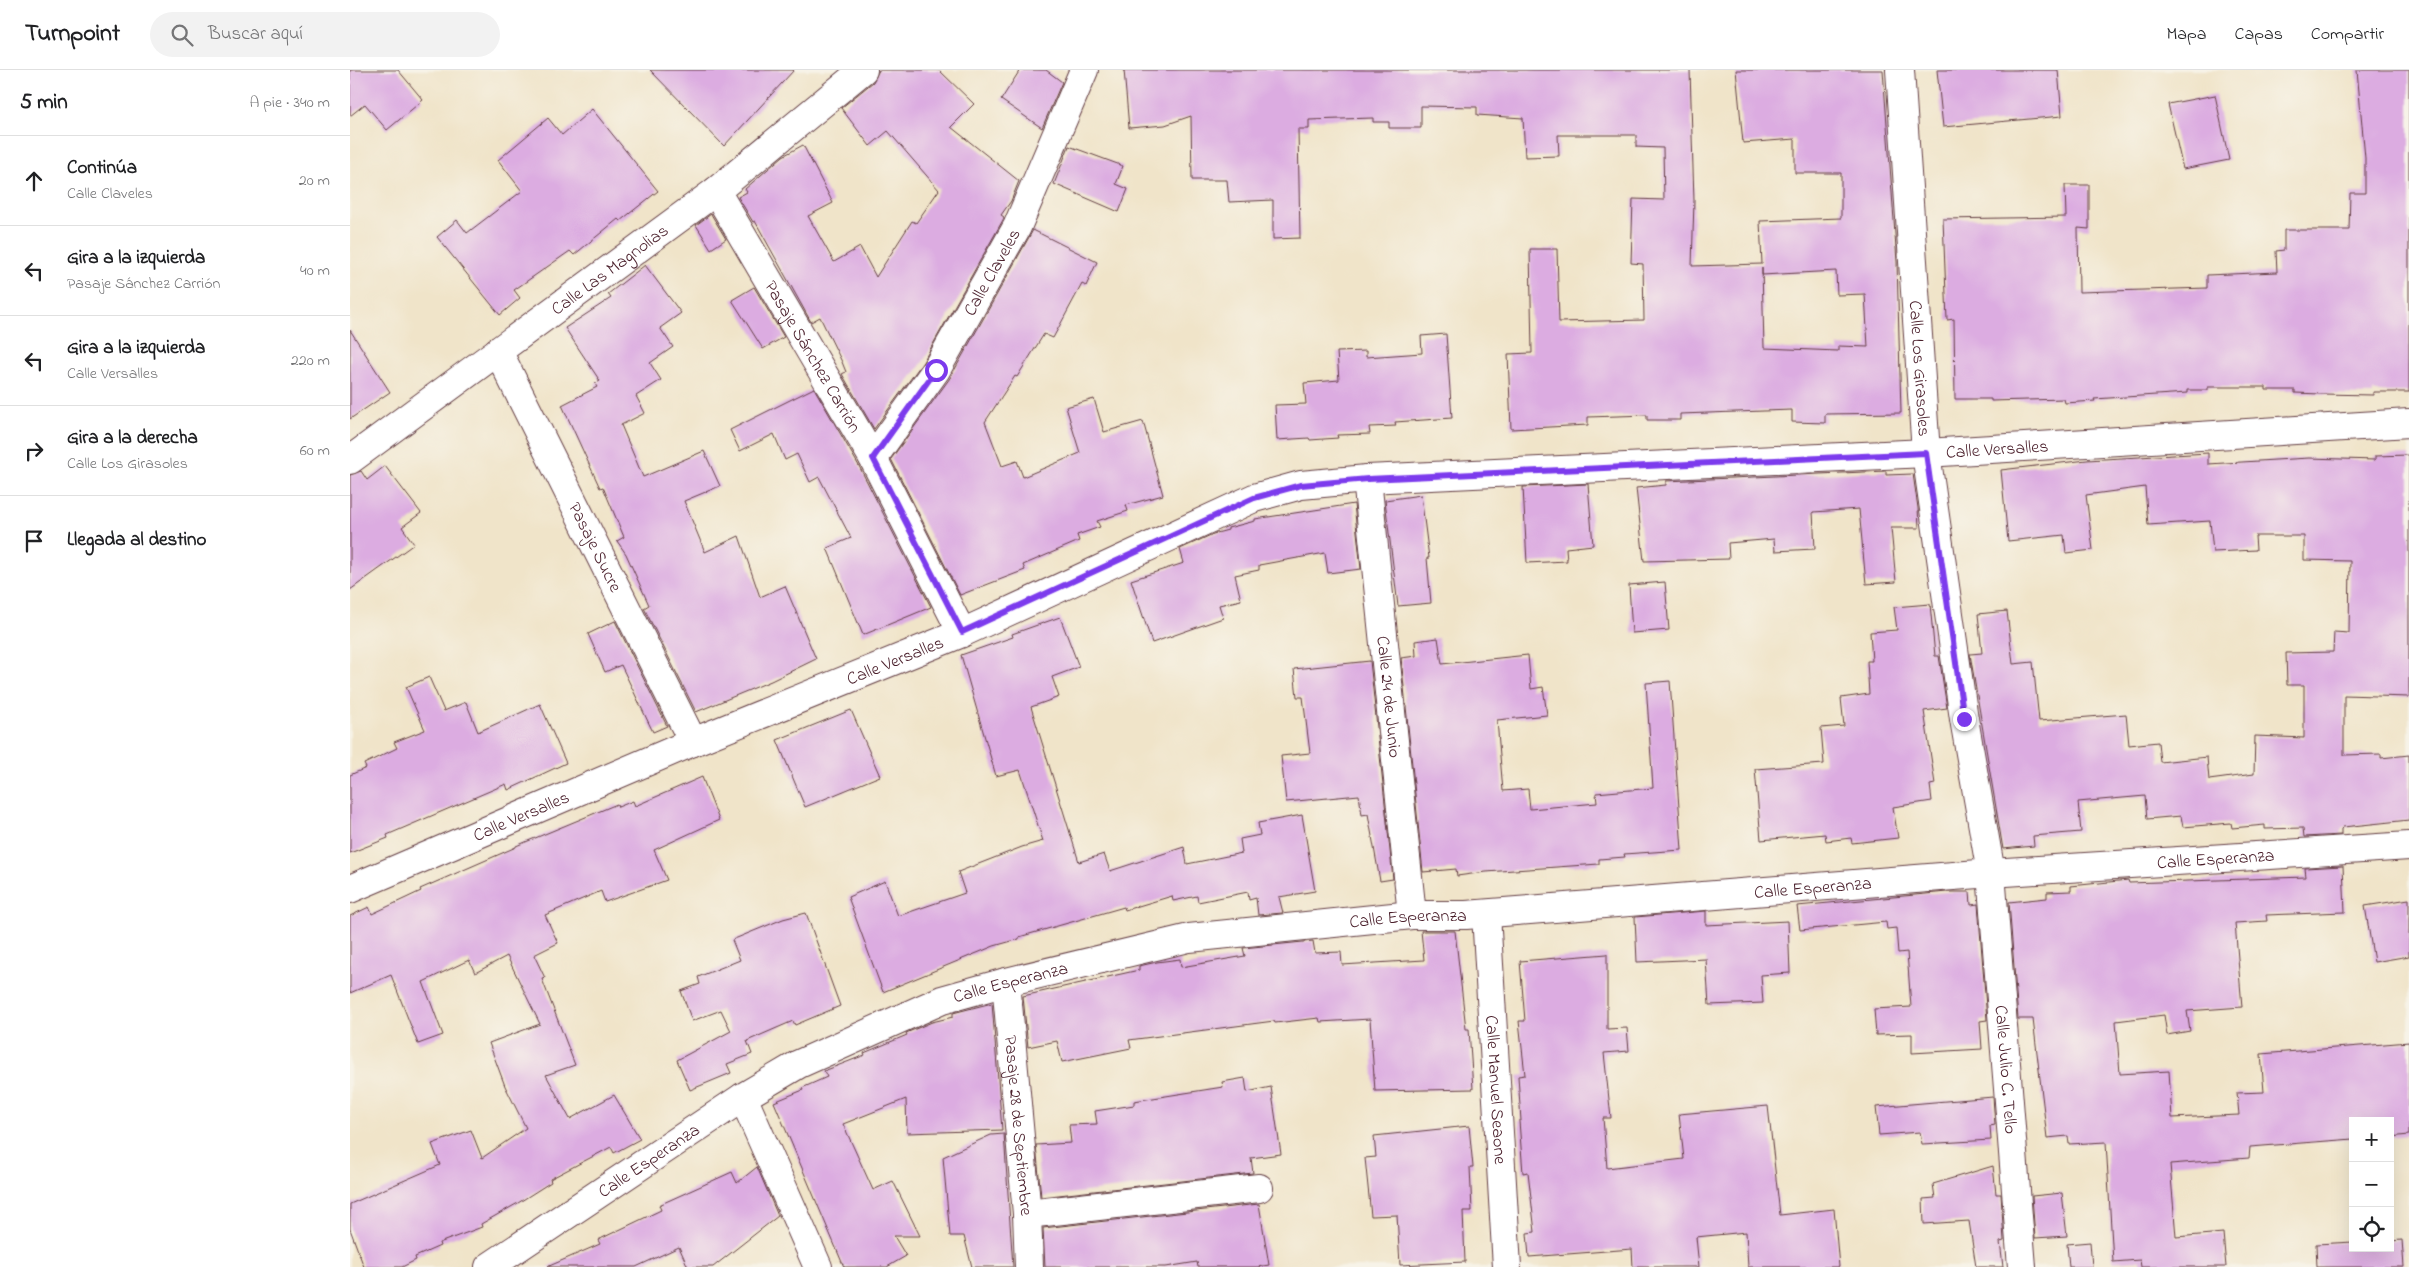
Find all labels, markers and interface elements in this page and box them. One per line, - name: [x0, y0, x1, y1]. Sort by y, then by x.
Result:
- search box: [150, 12, 500, 57]
- text: Turnpoint: [25, 17, 120, 52]
- icon: search: [168, 21, 196, 49]
- text: Buscar aquí: [208, 21, 303, 48]
- text: Mapa: [2166, 22, 2207, 48]
- text: Capas: [2235, 22, 2283, 48]
- text: Compartir: [2311, 22, 2384, 48]
- text: 5 min: [20, 88, 68, 118]
- text: A pie · 340 m: [249, 91, 330, 115]
- text: Continúa: [67, 155, 137, 182]
- icon: ahead: [20, 167, 48, 195]
- text: 20 m: [299, 169, 330, 193]
- text: Calle Claveles: [67, 182, 153, 206]
- street label: Calle Las Magnolias: [547, 219, 675, 323]
- street label: Calle Claveles: [958, 224, 1028, 321]
- text: Gira a la izquierda: [67, 245, 205, 272]
- icon: left: [20, 257, 48, 285]
- text: 40 m: [300, 259, 330, 283]
- text: Pasaje Sánchez Carrión: [67, 272, 220, 296]
- street label: Pasaje Sánchez Carrión: [757, 276, 867, 439]
- street label: Calle Los Girasoles: [1901, 300, 1936, 437]
- text: Gira a la izquierda: [67, 335, 205, 362]
- icon: left: [20, 347, 48, 375]
- text: 220 m: [291, 349, 330, 373]
- route start: [925, 359, 948, 382]
- text: Calle Versalles: [67, 362, 158, 386]
- text: Gira a la derecha: [67, 425, 198, 452]
- street label: Calle Versalles: [1945, 434, 2049, 467]
- icon: right: [20, 437, 48, 465]
- text: 60 m: [300, 439, 330, 463]
- text: Calle Los Girasoles: [67, 452, 188, 476]
- street label: Pasaje Sucre: [561, 498, 628, 598]
- icon: arrive: [20, 527, 48, 555]
- text: Llegada al destino: [67, 527, 206, 554]
- street label: Calle Versalles: [843, 631, 948, 693]
- street label: Calle 24 de Junio: [1368, 635, 1407, 759]
- route end: [1953, 708, 1976, 731]
- street label: Calle Versalles: [469, 785, 574, 850]
- street label: Calle Esperanza: [2156, 844, 2275, 877]
- street label: Calle Esperanza: [1753, 872, 1873, 907]
- street label: Calle Esperanza: [1348, 904, 1467, 936]
- street label: Calle Esperanza: [950, 957, 1071, 1011]
- street label: Calle Julio C. Tello: [1986, 1004, 2022, 1135]
- street label: Calle Manuel Seaone: [1477, 1014, 1512, 1166]
- street label: Pasaje 28 de Septiembre: [996, 1034, 1038, 1218]
- map controls: [2349, 1117, 2394, 1252]
- button: +: [2349, 1117, 2394, 1162]
- street label: Calle Esperanza: [594, 1118, 706, 1205]
- button: −: [2349, 1162, 2394, 1207]
- button: locate: [2349, 1207, 2394, 1252]

